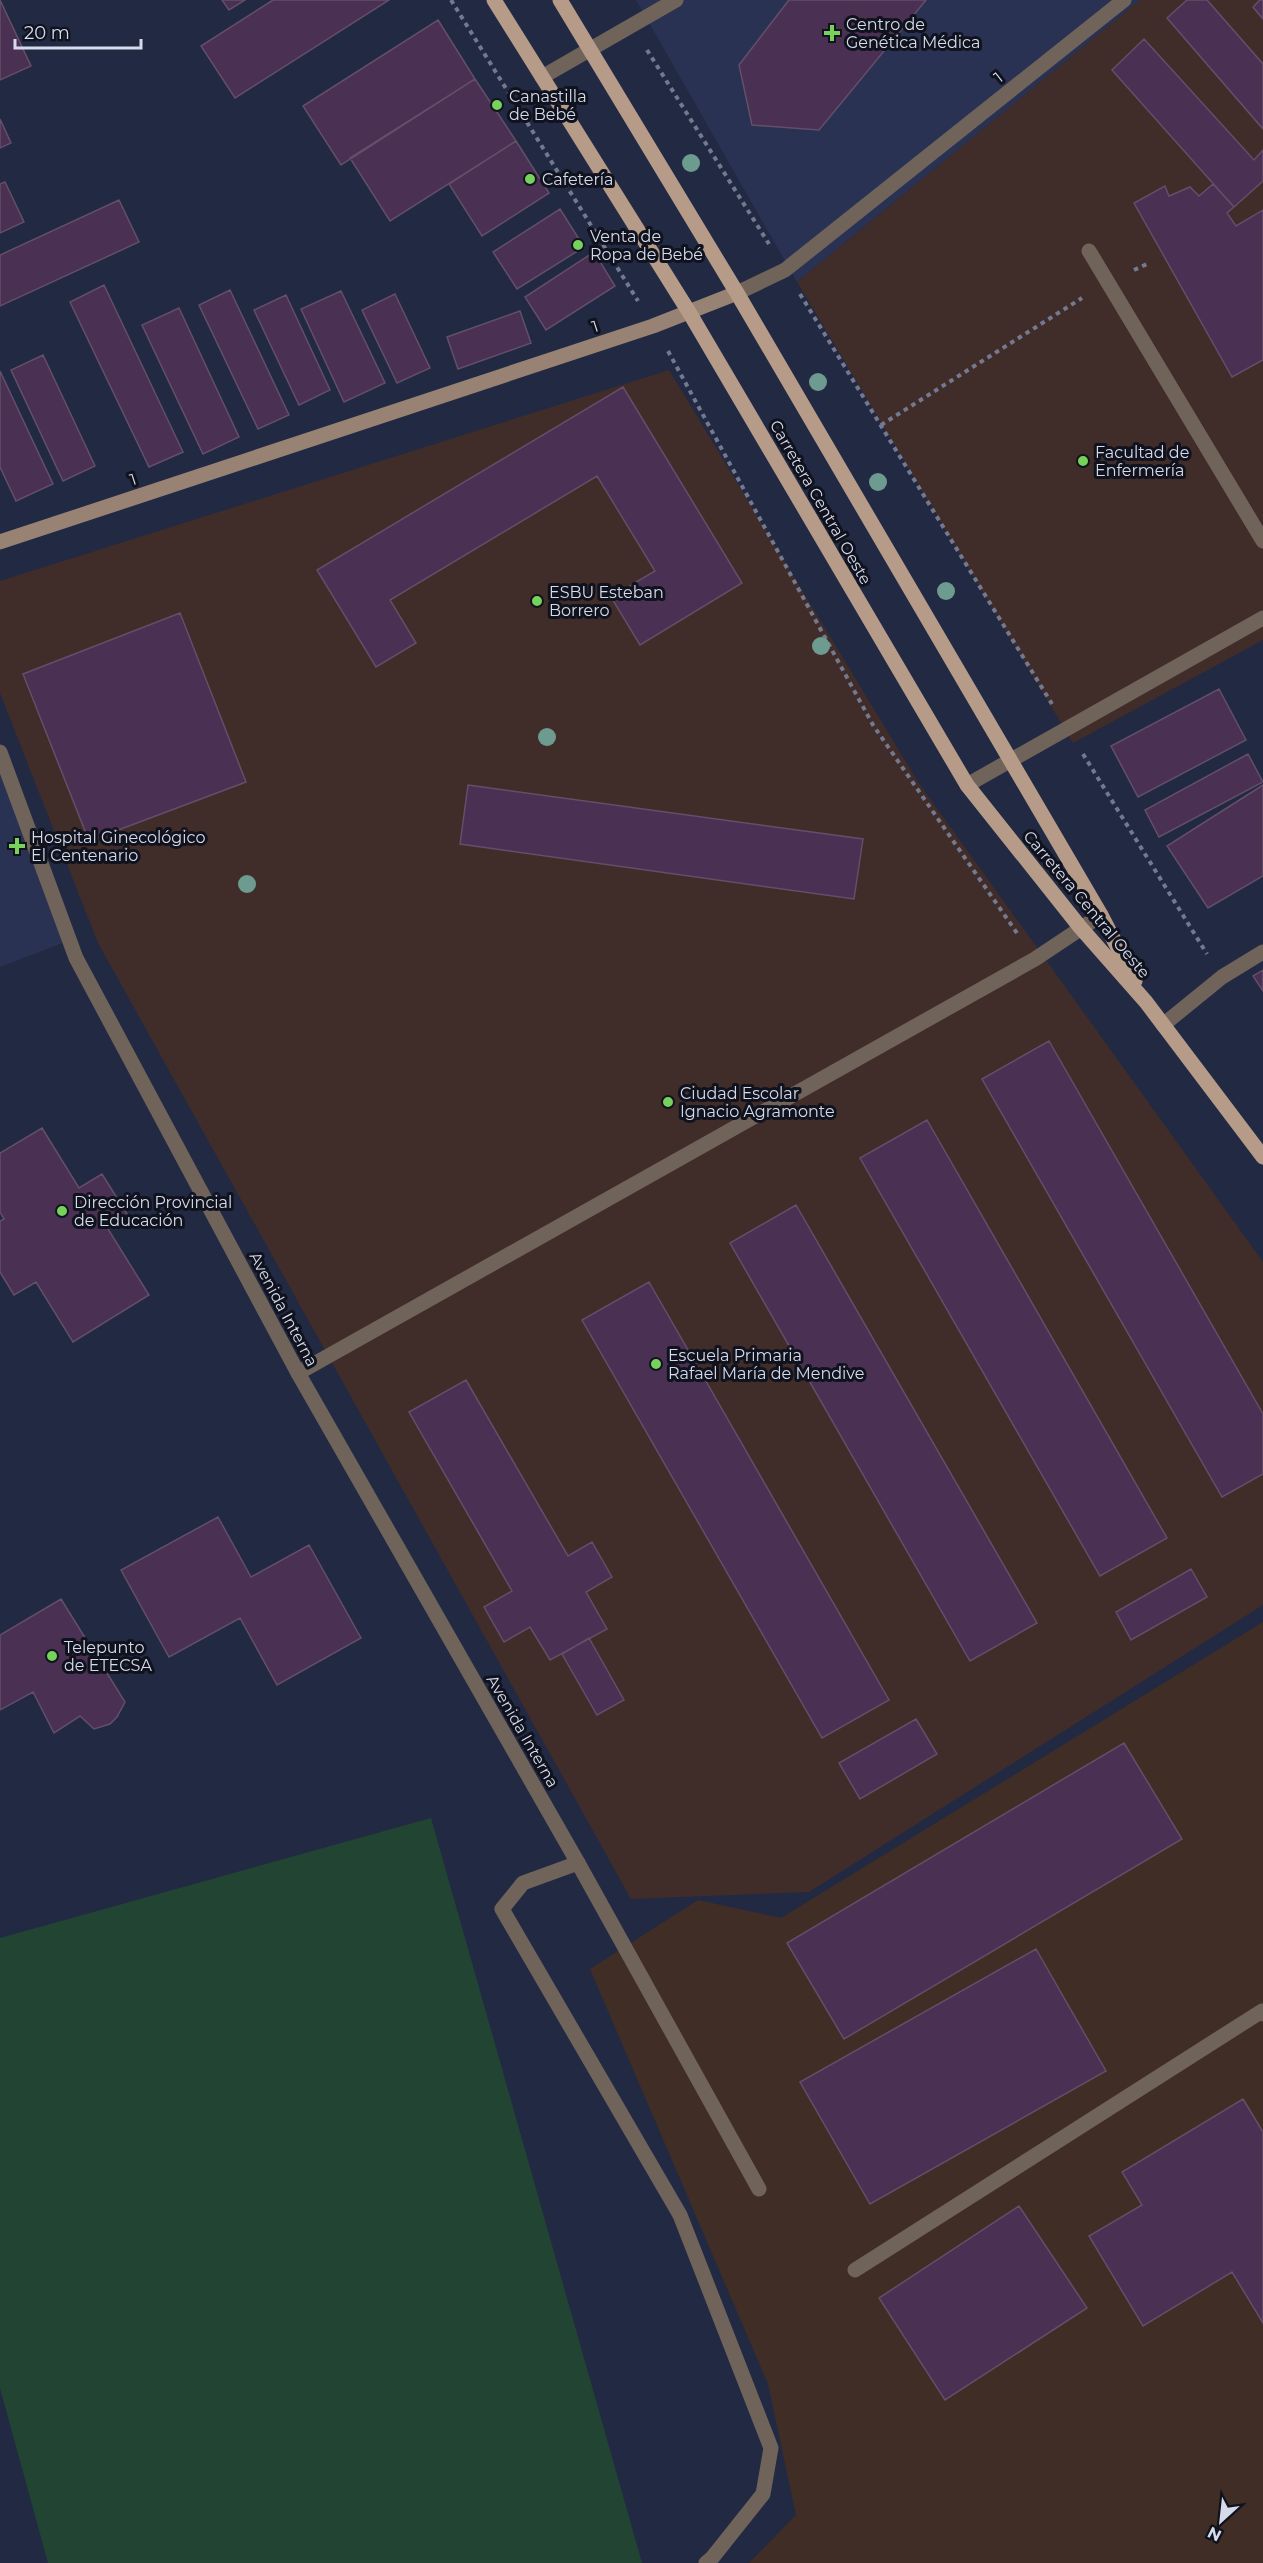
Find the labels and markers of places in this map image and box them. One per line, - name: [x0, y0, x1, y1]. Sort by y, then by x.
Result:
- place label: Centro de Genética Médica: [846, 15, 981, 52]
- marker: Centro de Genética Médica: [823, 24, 841, 42]
- place label: Canastilla de Bebé: [509, 87, 587, 124]
- marker: Canastilla de Bebé: [490, 98, 504, 112]
- place label: Cafetería: [542, 170, 614, 189]
- marker: Cafetería: [523, 172, 537, 186]
- place label: Venta de Ropa de Bebé: [590, 227, 703, 264]
- marker: Venta de Ropa de Bebé: [571, 238, 585, 252]
- place label: Facultad de Enfermería: [1095, 443, 1189, 480]
- marker: Facultad de Enfermería: [1076, 454, 1090, 468]
- place label: ESBU Esteban Borrero: [549, 583, 664, 620]
- marker: ESBU Esteban Borrero: [530, 594, 544, 608]
- place label: Hospital Ginecológico El Centenario: [31, 828, 206, 865]
- marker: Hospital Ginecológico El Centenario: [8, 837, 26, 855]
- place label: Ciudad Escolar Ignacio Agramonte: [680, 1084, 835, 1121]
- marker: Ciudad Escolar Ignacio Agramonte: [661, 1095, 675, 1109]
- place label: Dirección Provincial de Educación: [74, 1193, 232, 1230]
- marker: Dirección Provincial de Educación: [55, 1204, 69, 1218]
- place label: Escuela Primaria Rafael María de Mendive: [668, 1346, 864, 1383]
- marker: Escuela Primaria Rafael María de Mendive: [649, 1357, 663, 1371]
- place label: Telepunto de ETECSA: [64, 1638, 152, 1675]
- marker: Telepunto de ETECSA: [45, 1649, 59, 1663]

